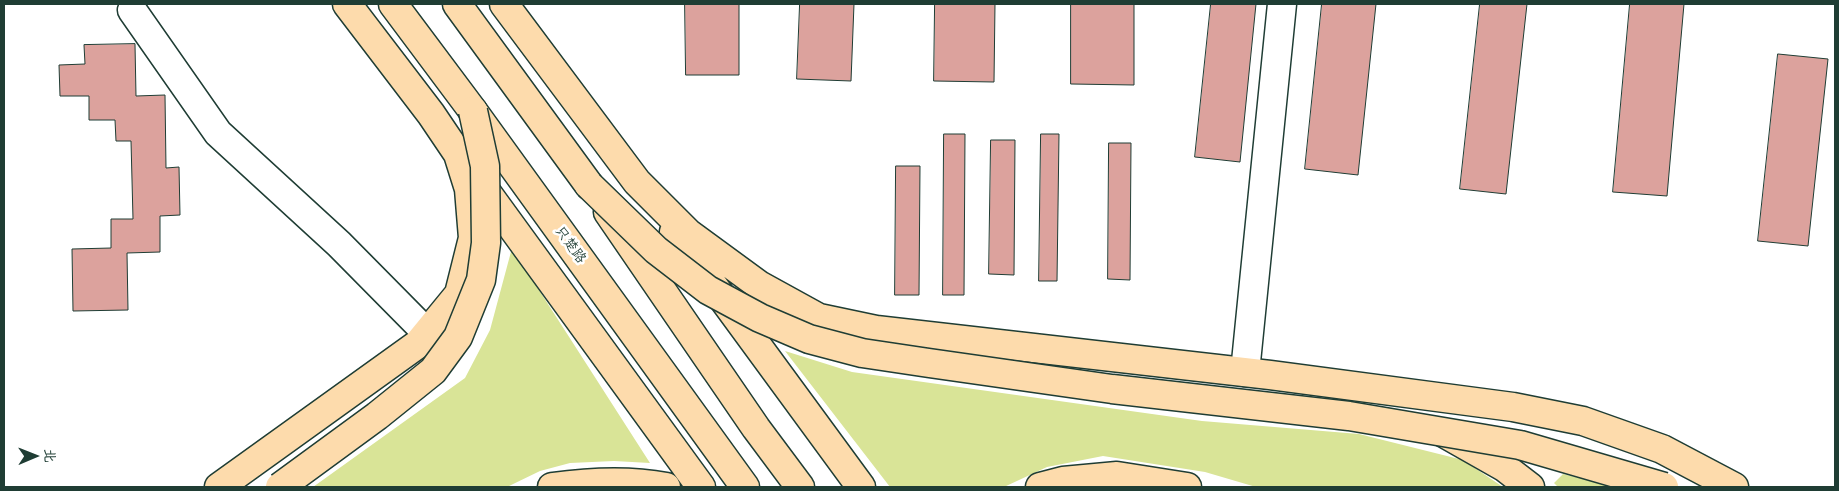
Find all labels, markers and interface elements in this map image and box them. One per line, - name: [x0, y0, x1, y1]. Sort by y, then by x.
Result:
- street label: 只楚路: [551, 223, 589, 267]
- north arrow: [10, 431, 60, 481]
- text: 北: [41, 449, 59, 463]

